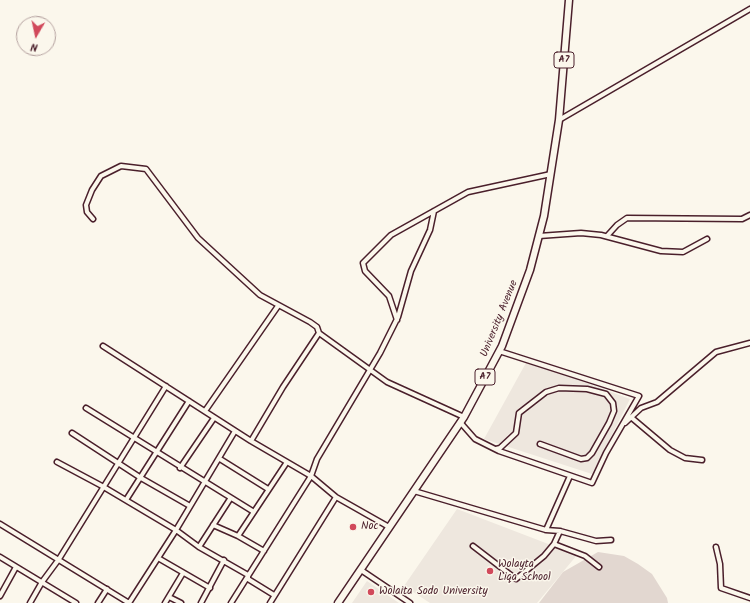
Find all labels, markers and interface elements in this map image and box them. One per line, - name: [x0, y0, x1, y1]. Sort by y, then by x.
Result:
- north arrow: [16, 16, 56, 56]
- text: N: [29, 37, 39, 56]
- road number: A7: [554, 52, 574, 68]
- street label: University Avenue: [479, 279, 521, 359]
- road number: A7: [475, 369, 495, 385]
- place label: Noc: [361, 520, 378, 534]
- marker: Noc: [348, 522, 358, 532]
- place label: Wolayta Liqa School: [498, 558, 551, 584]
- marker: Wolayta Liqa School: [485, 566, 495, 576]
- place label: Wolaita Sodo University: [379, 585, 488, 599]
- marker: Wolaita Sodo University: [366, 587, 376, 597]

